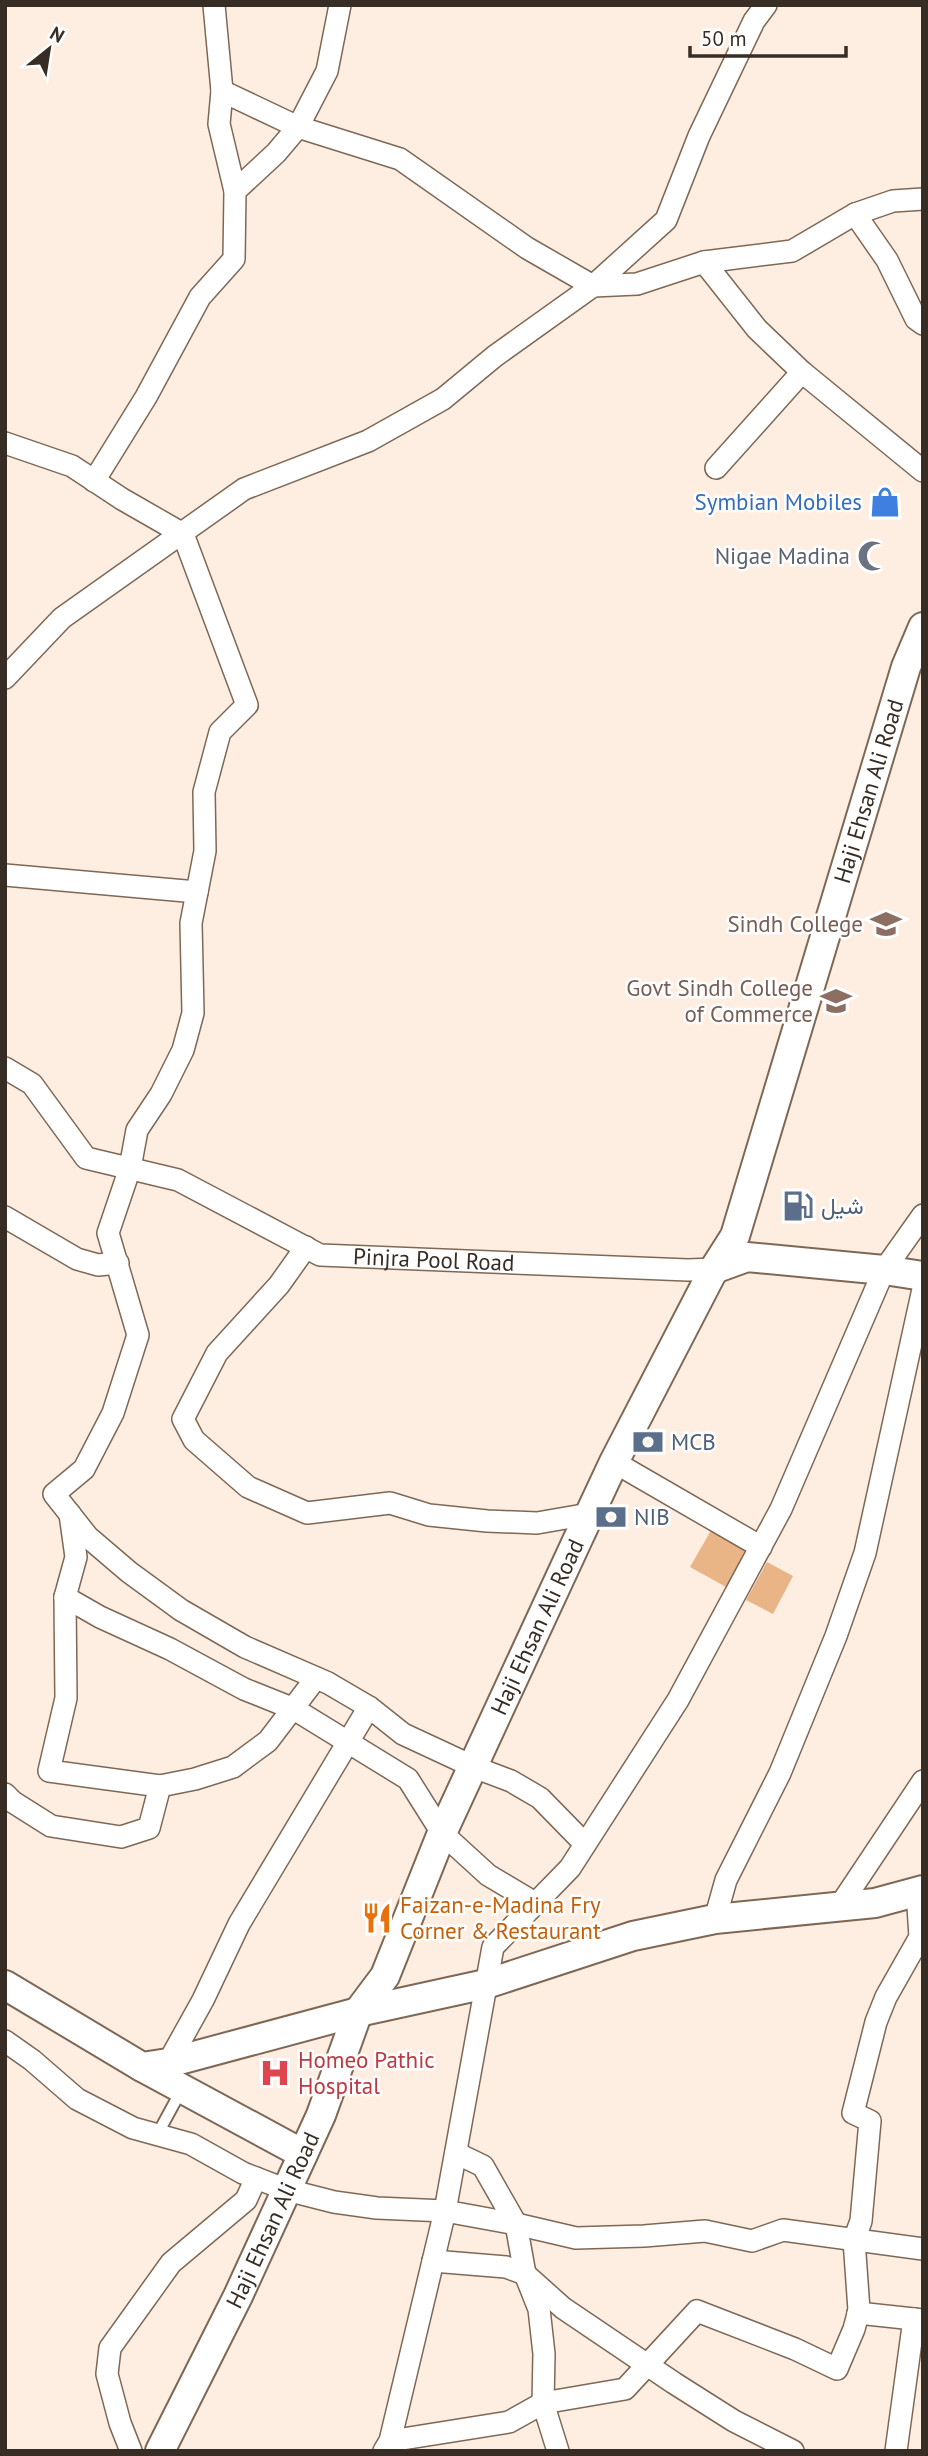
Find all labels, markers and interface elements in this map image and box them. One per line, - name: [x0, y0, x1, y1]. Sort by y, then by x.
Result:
- north arrow: [14, 14, 84, 84]
- scale bar: [690, 14, 846, 58]
- text: N: [46, 21, 69, 48]
- text: 50 m: [701, 25, 747, 52]
- shop icon: Symbian Mobiles: [868, 485, 902, 519]
- place label: Symbian Mobiles: [694, 487, 862, 516]
- mosque icon: Nigae Madina: [856, 539, 890, 573]
- place label: Nigae Madina: [715, 541, 850, 570]
- street label: Haji Ehsan Ali Road: [827, 695, 910, 886]
- school or university icon: Sindh College: [869, 907, 903, 941]
- place label: Sindh College: [727, 909, 863, 938]
- place label: Govt Sindh College of Commerce: [626, 973, 813, 1028]
- school or university icon: Govt Sindh College of Commerce: [819, 984, 853, 1018]
- fuel station icon: شیل: [781, 1189, 815, 1223]
- place label: شیل: [821, 1191, 864, 1220]
- street label: Pinjra Pool Road: [352, 1241, 515, 1277]
- bank icon: MCB: [631, 1425, 665, 1459]
- place label: MCB: [671, 1427, 716, 1456]
- bank icon: NIB: [594, 1500, 628, 1534]
- place label: NIB: [634, 1502, 670, 1531]
- street label: Haji Ehsan Ali Road: [484, 1534, 590, 1719]
- place label: Faizan-e-Madina Fry Corner & Restaurant: [400, 1890, 601, 1945]
- restaurant icon: Faizan-e-Madina Fry Corner & Restaurant: [360, 1901, 394, 1935]
- place label: Homeo Pathic Hospital: [298, 2045, 435, 2100]
- hospital icon: Homeo Pathic Hospital: [258, 2056, 292, 2090]
- street label: Haji Ehsan Ali Road: [219, 2127, 325, 2313]

